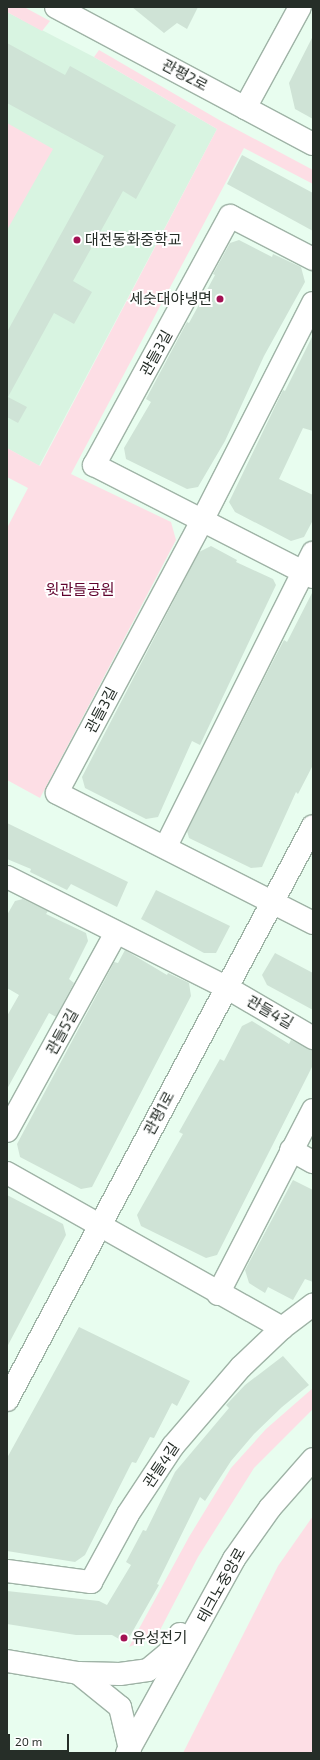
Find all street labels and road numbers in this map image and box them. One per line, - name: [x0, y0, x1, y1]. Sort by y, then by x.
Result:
- street label: 관평2로: [159, 55, 211, 95]
- street label: 관들3길: [136, 327, 176, 379]
- street label: 관들3길: [81, 684, 121, 736]
- street label: 관들4길: [244, 992, 296, 1032]
- street label: 관들5길: [42, 1006, 82, 1058]
- street label: 관평1로: [140, 1088, 178, 1138]
- street label: 관들4길: [139, 1439, 183, 1491]
- street label: 테크노중앙로: [193, 1544, 249, 1626]

